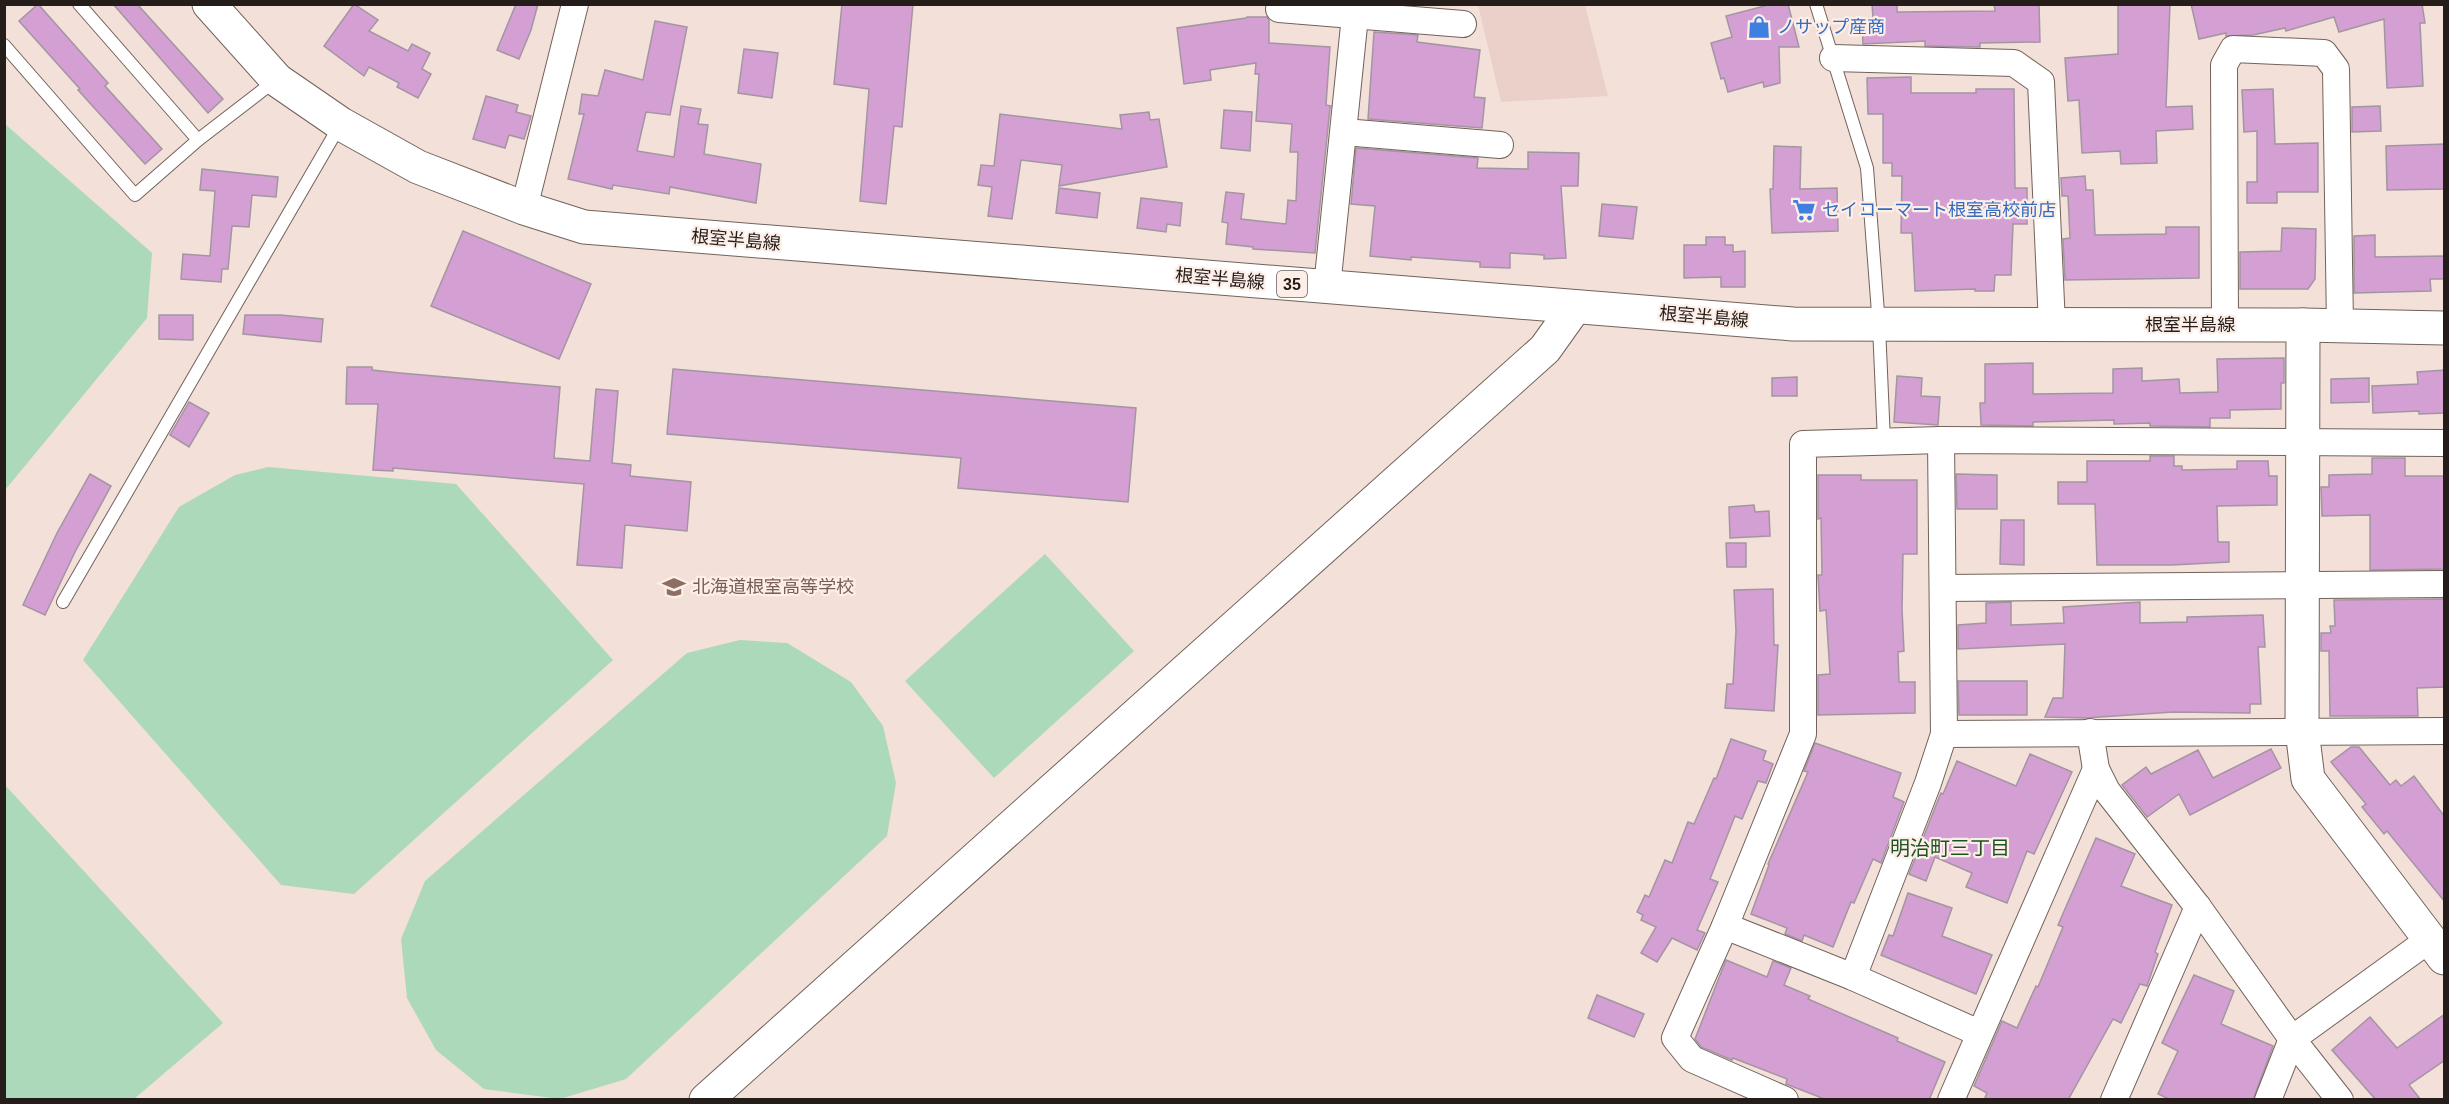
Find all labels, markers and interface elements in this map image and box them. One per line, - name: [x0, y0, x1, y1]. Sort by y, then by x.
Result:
- shop icon: ノサップ産商: [1746, 14, 1772, 40]
- place label: ノサップ産商: [1777, 17, 1885, 37]
- supermarket icon: セイコーマート根室高校前店: [1791, 197, 1817, 223]
- place label: セイコーマート根室高校前店: [1822, 200, 2056, 220]
- street label: 根室半島線: [690, 226, 782, 254]
- street label: 根室半島線: [1174, 265, 1266, 293]
- road number: 35: [1277, 271, 1307, 297]
- street label: 根室半島線: [1658, 303, 1750, 331]
- street label: 根室半島線: [2145, 315, 2235, 335]
- school or university icon: 北海道根室高等学校: [661, 574, 687, 600]
- place label: 北海道根室高等学校: [692, 577, 854, 597]
- district label: 明治町三丁目: [1890, 837, 2010, 859]

